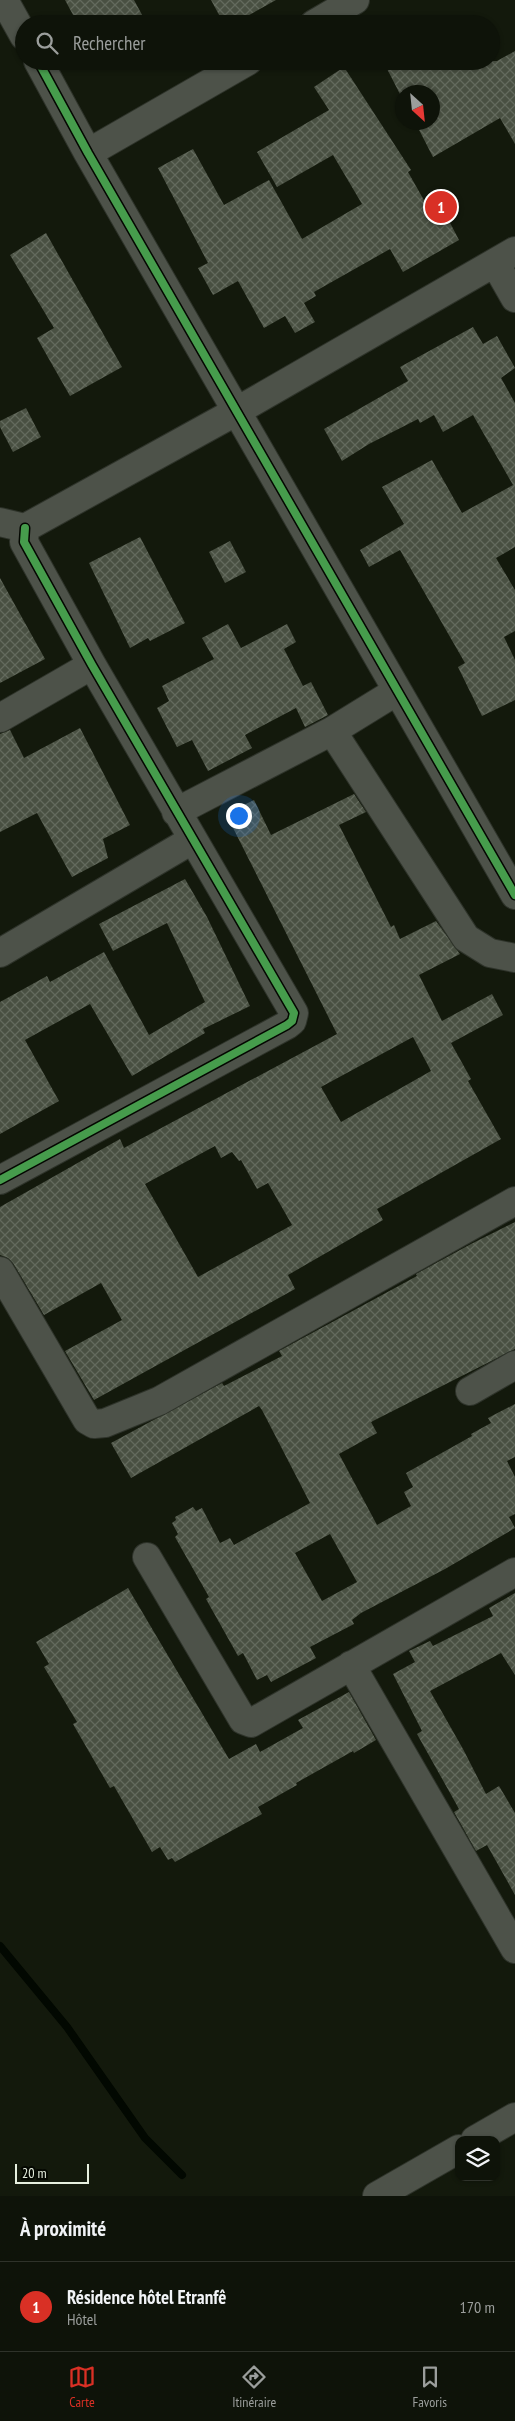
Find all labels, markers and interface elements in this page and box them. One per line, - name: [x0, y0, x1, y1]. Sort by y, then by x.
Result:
- search box: [15, 15, 500, 70]
- icon: search: [33, 29, 61, 57]
- text: Rechercher: [73, 31, 145, 55]
- north arrow: [395, 85, 440, 130]
- pin: 1: [425, 188, 457, 226]
- your location: [226, 803, 252, 829]
- map controls: [455, 2136, 500, 2181]
- button: layers: [455, 2136, 500, 2181]
- scale bar: [15, 2161, 89, 2184]
- text: 20 m: [22, 2164, 47, 2182]
- text: À proximité: [20, 2215, 106, 2242]
- text: Résidence hôtel Etranfê: [67, 2285, 226, 2309]
- text: 1: [32, 2297, 40, 2317]
- text: 170 m: [460, 2297, 495, 2317]
- text: Hôtel: [67, 2309, 97, 2329]
- tab: Carte: [68, 2363, 96, 2411]
- tab: Itinéraire: [232, 2363, 276, 2411]
- tab: Favoris: [412, 2363, 447, 2411]

